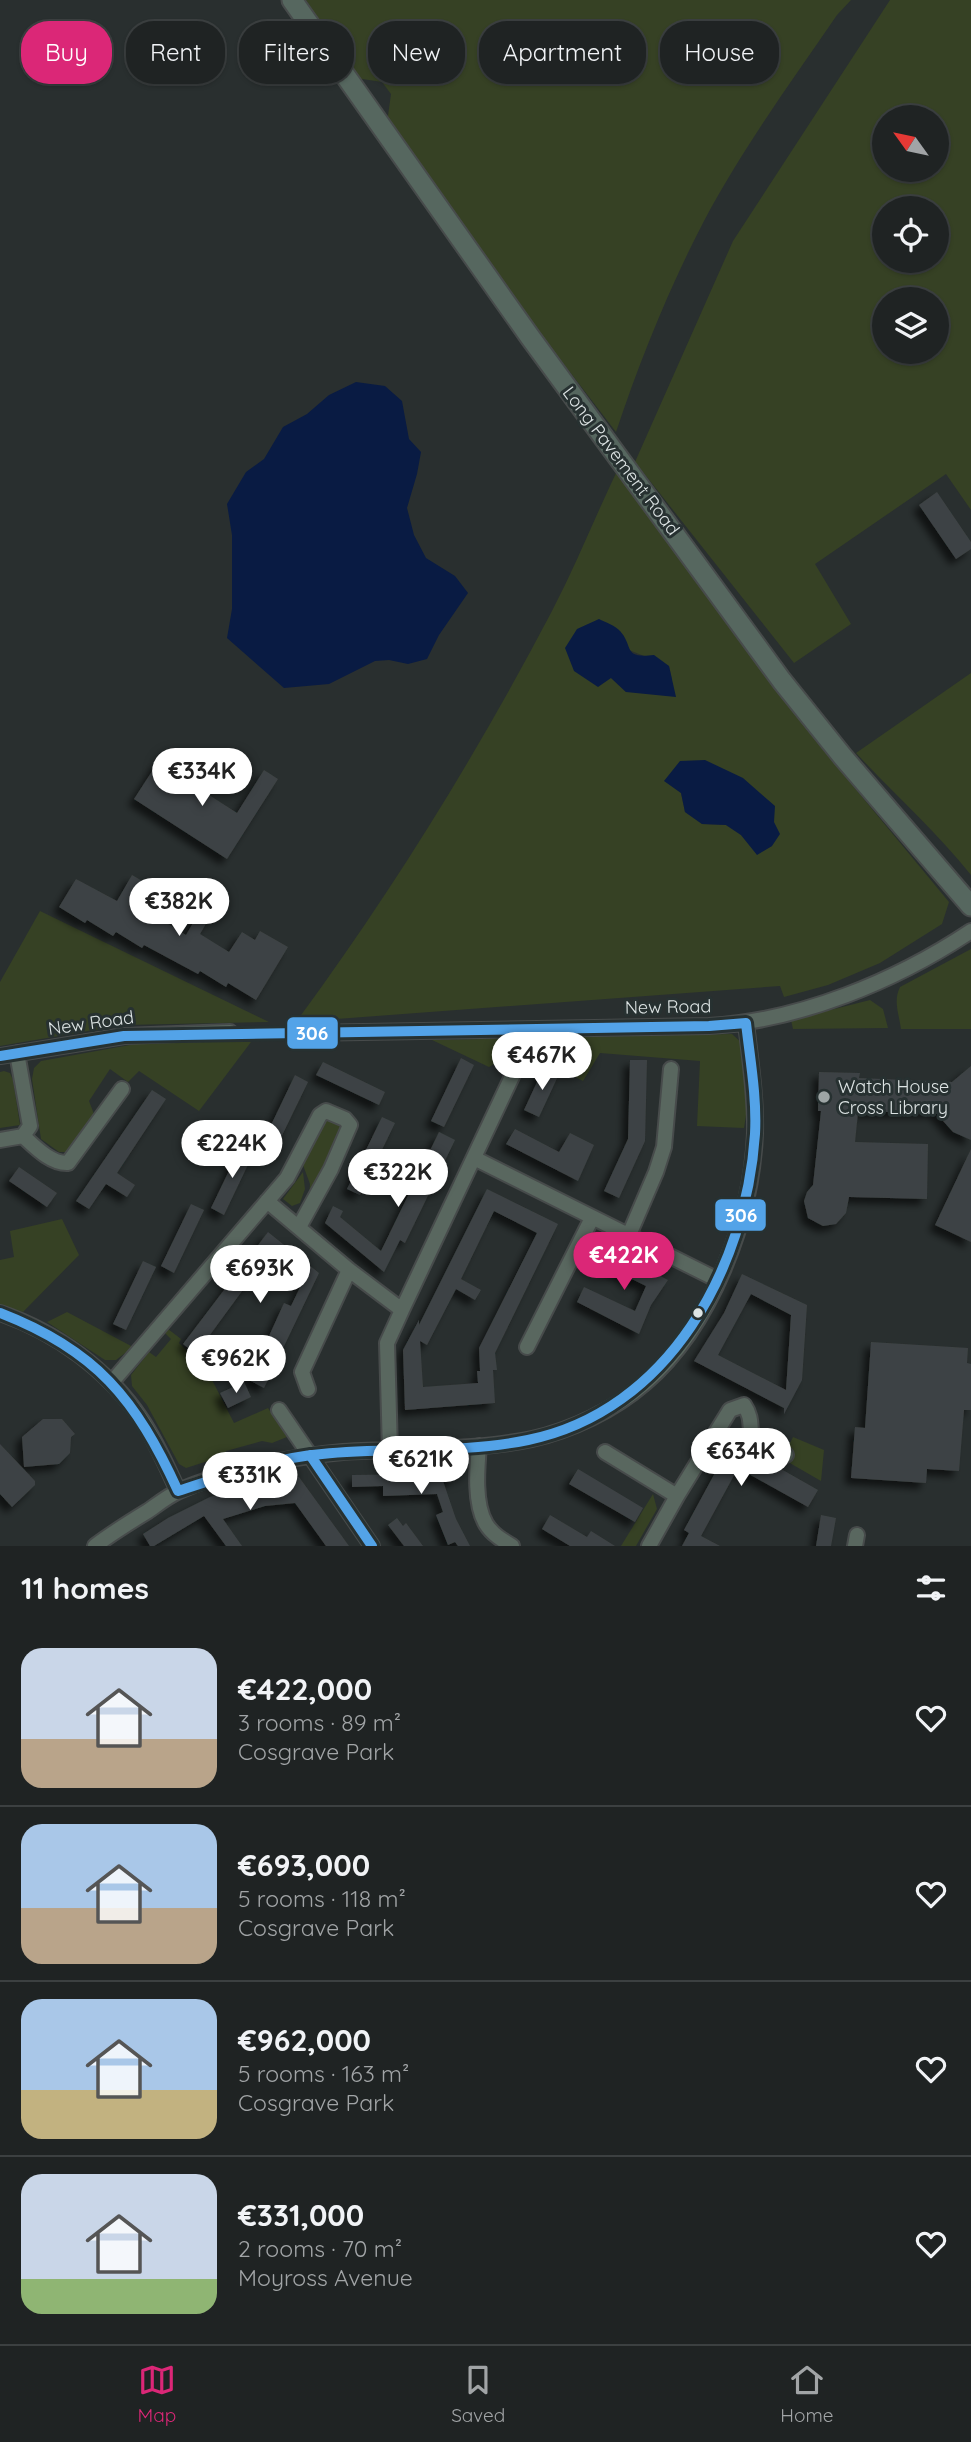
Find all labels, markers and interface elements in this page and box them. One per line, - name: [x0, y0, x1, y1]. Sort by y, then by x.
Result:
- chip: Buy: [21, 21, 112, 84]
- chip: Rent: [126, 21, 225, 84]
- chip: Filters: [239, 21, 354, 84]
- chip: New: [368, 21, 465, 84]
- chip: Apartment: [479, 21, 646, 84]
- chip: House: [660, 21, 779, 84]
- north arrow: [872, 105, 948, 182]
- map controls: [872, 105, 949, 364]
- button: locate: [872, 196, 949, 273]
- button: layers: [872, 287, 949, 364]
- street label: Long Pavement Road: [558, 382, 685, 540]
- pin: €334K: [153, 748, 251, 808]
- text: €334K: [168, 756, 236, 785]
- pin: €382K: [130, 878, 228, 938]
- text: €382K: [145, 886, 213, 915]
- street label: New Road: [625, 994, 711, 1019]
- street label: New Road: [47, 1005, 135, 1040]
- line badge: 306: [286, 1016, 339, 1050]
- text: 306: [296, 1021, 328, 1045]
- pin: €467K: [493, 1032, 591, 1092]
- text: €467K: [508, 1040, 576, 1069]
- place label: Watch House Cross Library: [838, 1075, 949, 1119]
- marker: Watch House Cross Library: [816, 1089, 832, 1105]
- pin: €224K: [183, 1120, 281, 1180]
- text: €224K: [197, 1128, 267, 1157]
- pin: €322K: [349, 1150, 447, 1209]
- text: €322K: [364, 1157, 432, 1186]
- line badge: 306: [714, 1198, 767, 1232]
- text: 306: [725, 1203, 757, 1227]
- pin: €422K: [575, 1232, 673, 1292]
- text: €422K: [589, 1240, 659, 1269]
- pin: €693K: [211, 1246, 309, 1305]
- text: €693K: [226, 1253, 294, 1282]
- unlabelled marker: [691, 1306, 705, 1320]
- pin: €962K: [187, 1336, 285, 1395]
- text: €962K: [202, 1343, 270, 1372]
- pin: €634K: [692, 1428, 790, 1488]
- pin: €621K: [372, 1436, 470, 1496]
- text: €634K: [707, 1436, 775, 1465]
- text: €621K: [389, 1444, 453, 1473]
- pin: €331K: [201, 1452, 299, 1512]
- text: €331K: [218, 1460, 282, 1489]
- text: 11 homes: [21, 1569, 149, 1607]
- icon: filters: [912, 1569, 950, 1607]
- text: €422,000: [238, 1670, 372, 1708]
- icon: home: [77, 1676, 161, 1760]
- icon: heart: [912, 1699, 950, 1737]
- text: 3 rooms · 89 m²: [238, 1708, 401, 1737]
- text: Cosgrave Park: [238, 1737, 394, 1766]
- text: €693,000: [238, 1846, 370, 1884]
- icon: home: [77, 1852, 161, 1936]
- icon: heart: [912, 1875, 950, 1913]
- text: 5 rooms · 118 m²: [238, 1884, 406, 1913]
- text: Cosgrave Park: [238, 1913, 394, 1942]
- text: €962,000: [238, 2021, 371, 2059]
- icon: home: [77, 2027, 161, 2111]
- icon: heart: [912, 2050, 950, 2088]
- text: 5 rooms · 163 m²: [238, 2059, 409, 2088]
- text: Cosgrave Park: [238, 2088, 394, 2117]
- text: €331,000: [238, 2196, 364, 2234]
- icon: home: [77, 2202, 161, 2286]
- icon: heart: [912, 2225, 950, 2263]
- text: 2 rooms · 70 m²: [238, 2234, 402, 2263]
- text: Moyross Avenue: [238, 2263, 413, 2292]
- tab: Map: [137, 2361, 176, 2427]
- tab: Saved: [451, 2361, 505, 2427]
- tab: Home: [780, 2361, 834, 2427]

